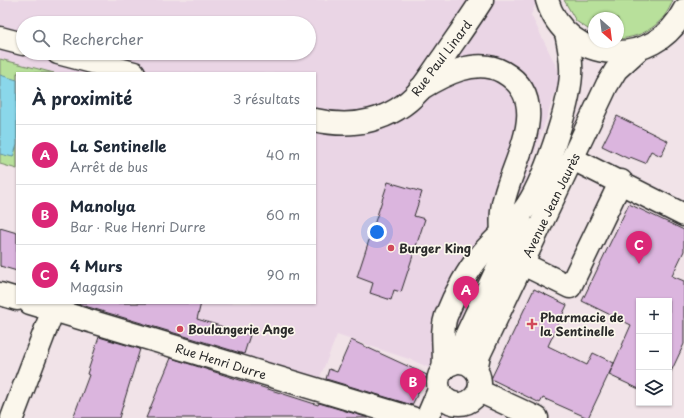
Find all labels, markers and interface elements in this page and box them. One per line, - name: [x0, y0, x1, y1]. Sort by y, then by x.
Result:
- north arrow: [588, 12, 624, 48]
- search box: [16, 16, 316, 60]
- street label: Rue Paul Linard: [406, 16, 476, 100]
- icon: search: [30, 27, 52, 49]
- text: Rechercher: [62, 27, 143, 50]
- text: À proximité: [32, 85, 132, 111]
- text: 3 résultats: [233, 89, 300, 108]
- text: La Sentinelle: [70, 134, 167, 157]
- text: A: [40, 145, 50, 164]
- text: 40 m: [266, 145, 300, 164]
- street label: Avenue Jean Jaurès: [518, 149, 584, 260]
- text: Arrêt de bus: [70, 157, 148, 176]
- text: Manolya: [70, 194, 136, 217]
- text: B: [41, 205, 49, 224]
- text: 60 m: [266, 205, 300, 224]
- text: Bar · Rue Henri Durre: [70, 217, 206, 236]
- your location: [367, 222, 387, 242]
- pin: C: [626, 231, 652, 264]
- place label: Burger King: [399, 239, 471, 257]
- marker: Burger King: [386, 243, 396, 253]
- text: 4 Murs: [70, 254, 122, 277]
- text: C: [40, 265, 50, 284]
- text: 90 m: [267, 265, 300, 284]
- pin: A: [453, 276, 479, 309]
- text: Magasin: [70, 277, 123, 296]
- map controls: [636, 298, 672, 406]
- button: +: [636, 298, 672, 334]
- place label: Pharmacie de la Sentinelle: [540, 308, 624, 340]
- marker: Pharmacie de la Sentinelle: [527, 319, 537, 329]
- place label: Boulangerie Ange: [188, 320, 294, 338]
- marker: Boulangerie Ange: [175, 324, 185, 334]
- button: −: [636, 334, 672, 370]
- street label: Rue Henri Durre: [173, 339, 269, 384]
- pin: B: [400, 368, 426, 401]
- button: layers: [636, 370, 672, 406]

